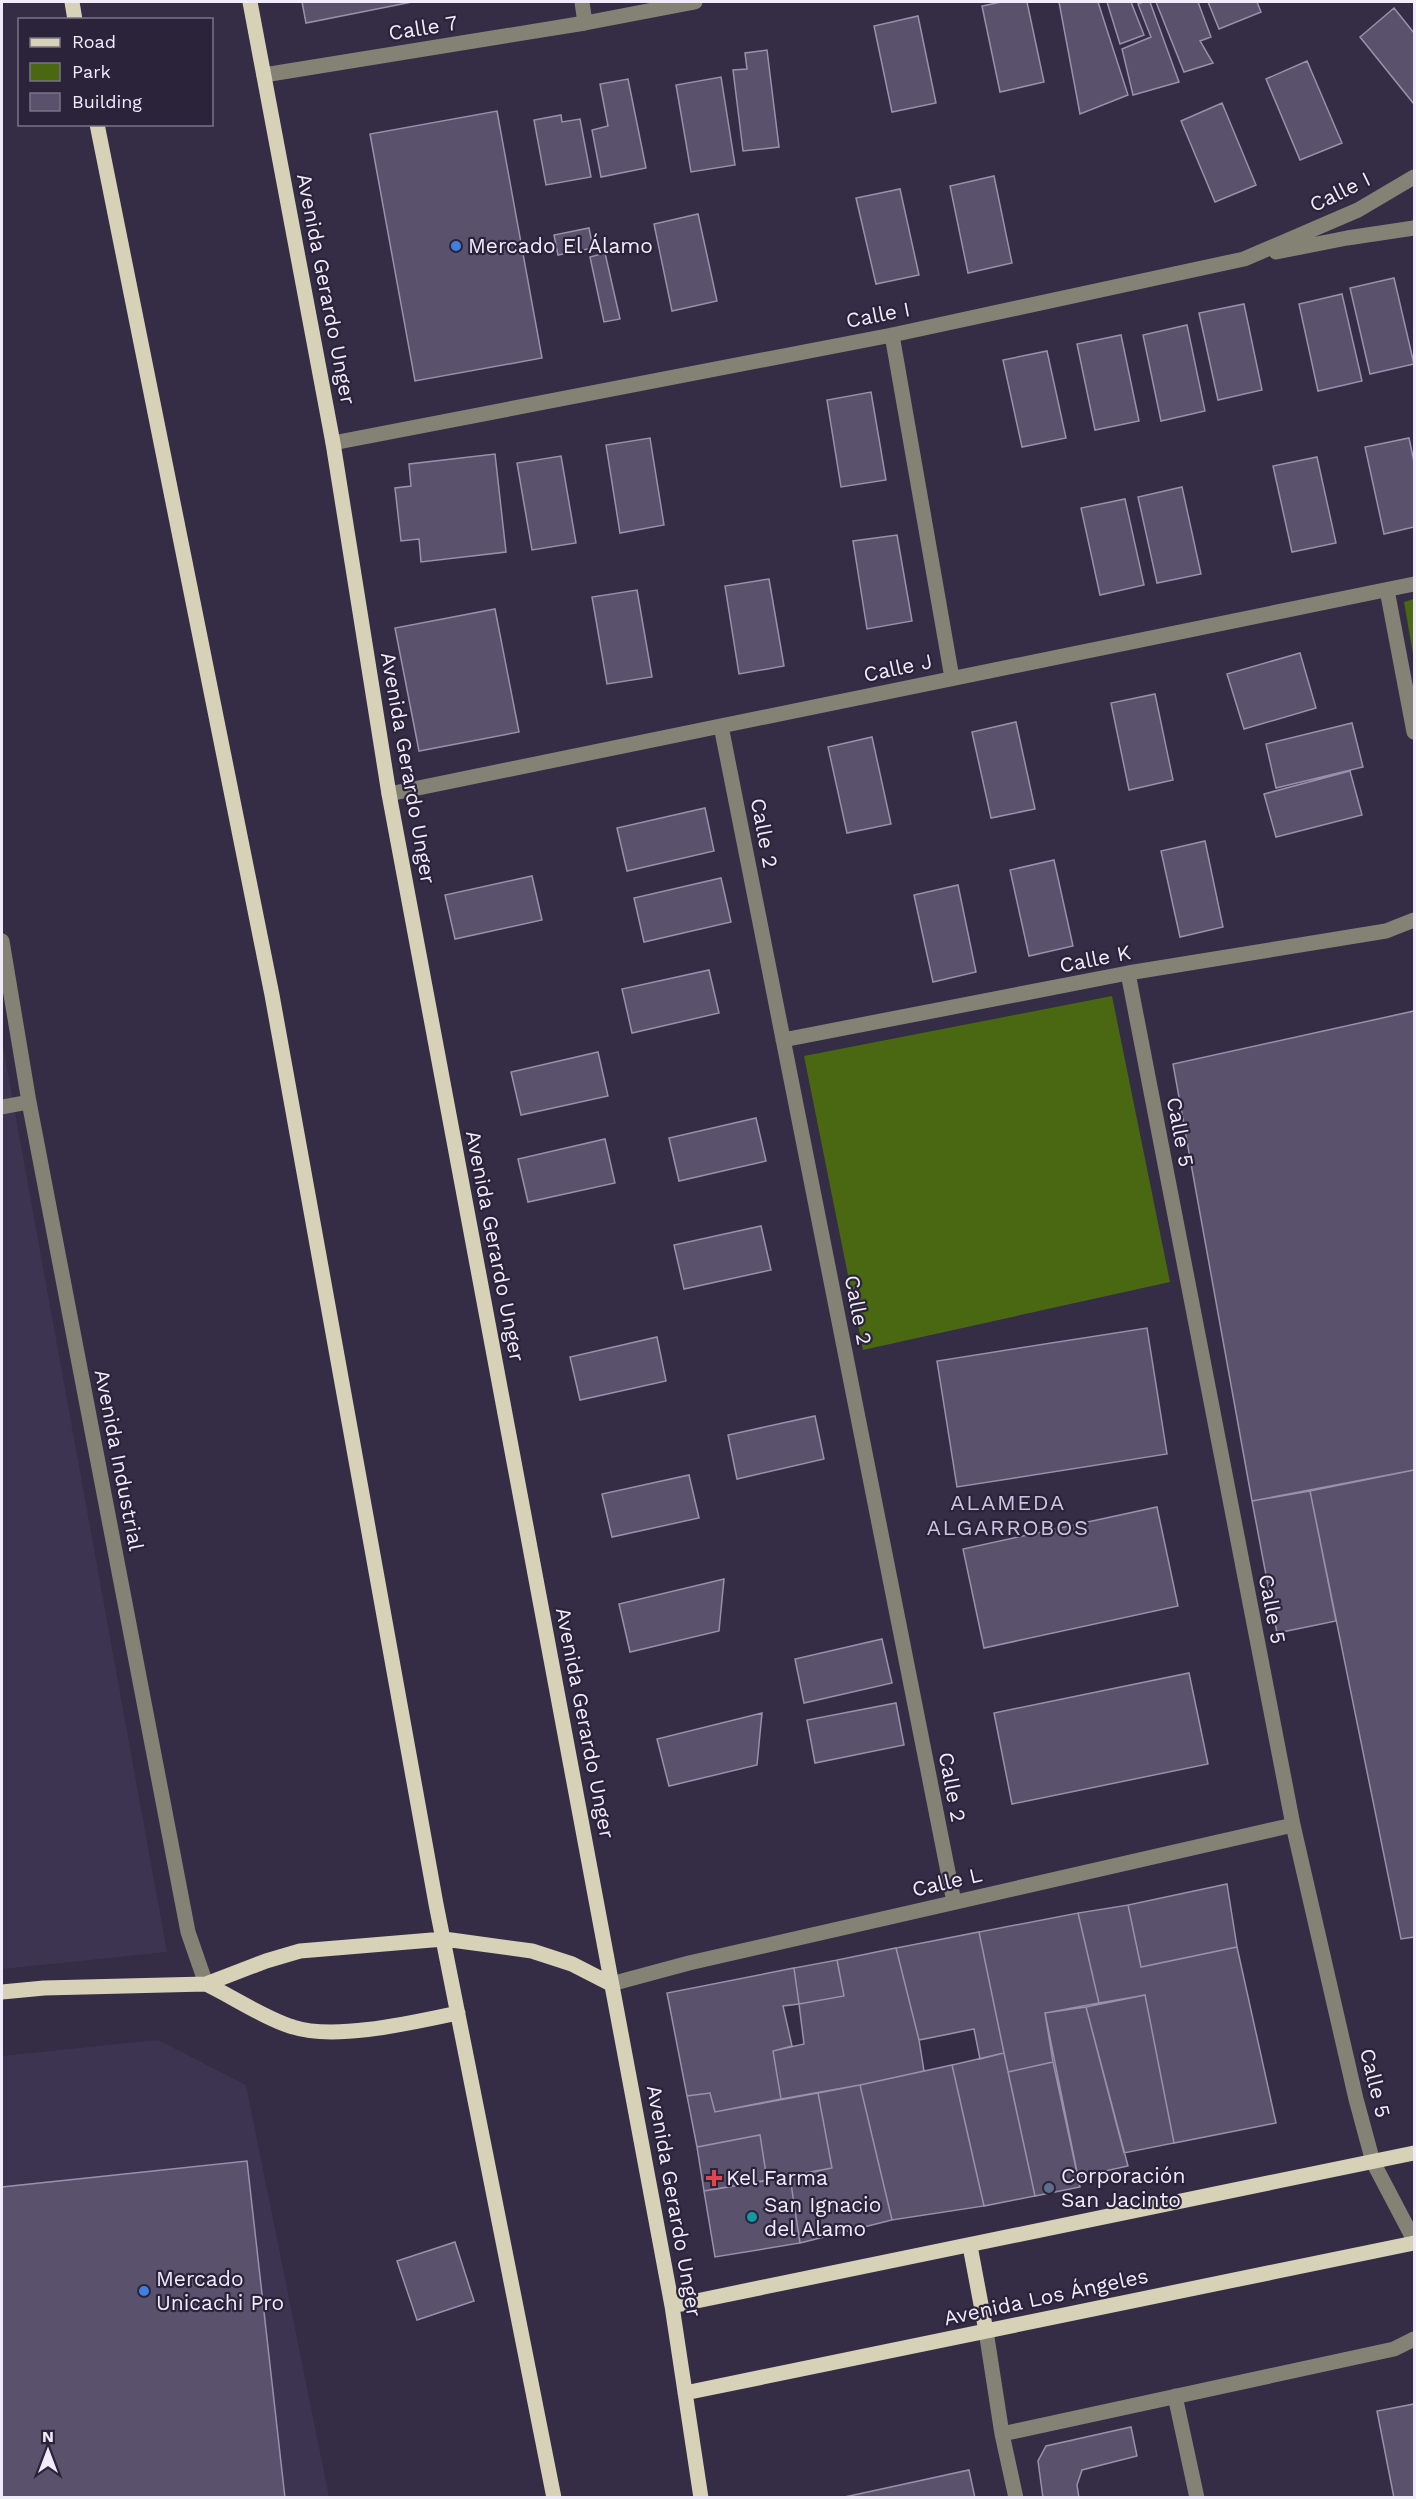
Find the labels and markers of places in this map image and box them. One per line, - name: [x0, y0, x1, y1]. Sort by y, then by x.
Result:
- place label: Mercado El Álamo: [468, 233, 653, 258]
- marker: Mercado El Álamo: [449, 239, 463, 253]
- place label: Corporación San Jacinto: [1061, 2163, 1185, 2212]
- place label: Kel Farma: [726, 2165, 828, 2190]
- marker: Kel Farma: [707, 2171, 721, 2185]
- marker: Corporación San Jacinto: [1042, 2181, 1056, 2195]
- place label: San Ignacio del Alamo: [764, 2192, 881, 2241]
- marker: San Ignacio del Alamo: [745, 2210, 759, 2224]
- place label: Mercado Unicachi Pro: [156, 2266, 284, 2315]
- marker: Mercado Unicachi Pro: [137, 2284, 151, 2298]

